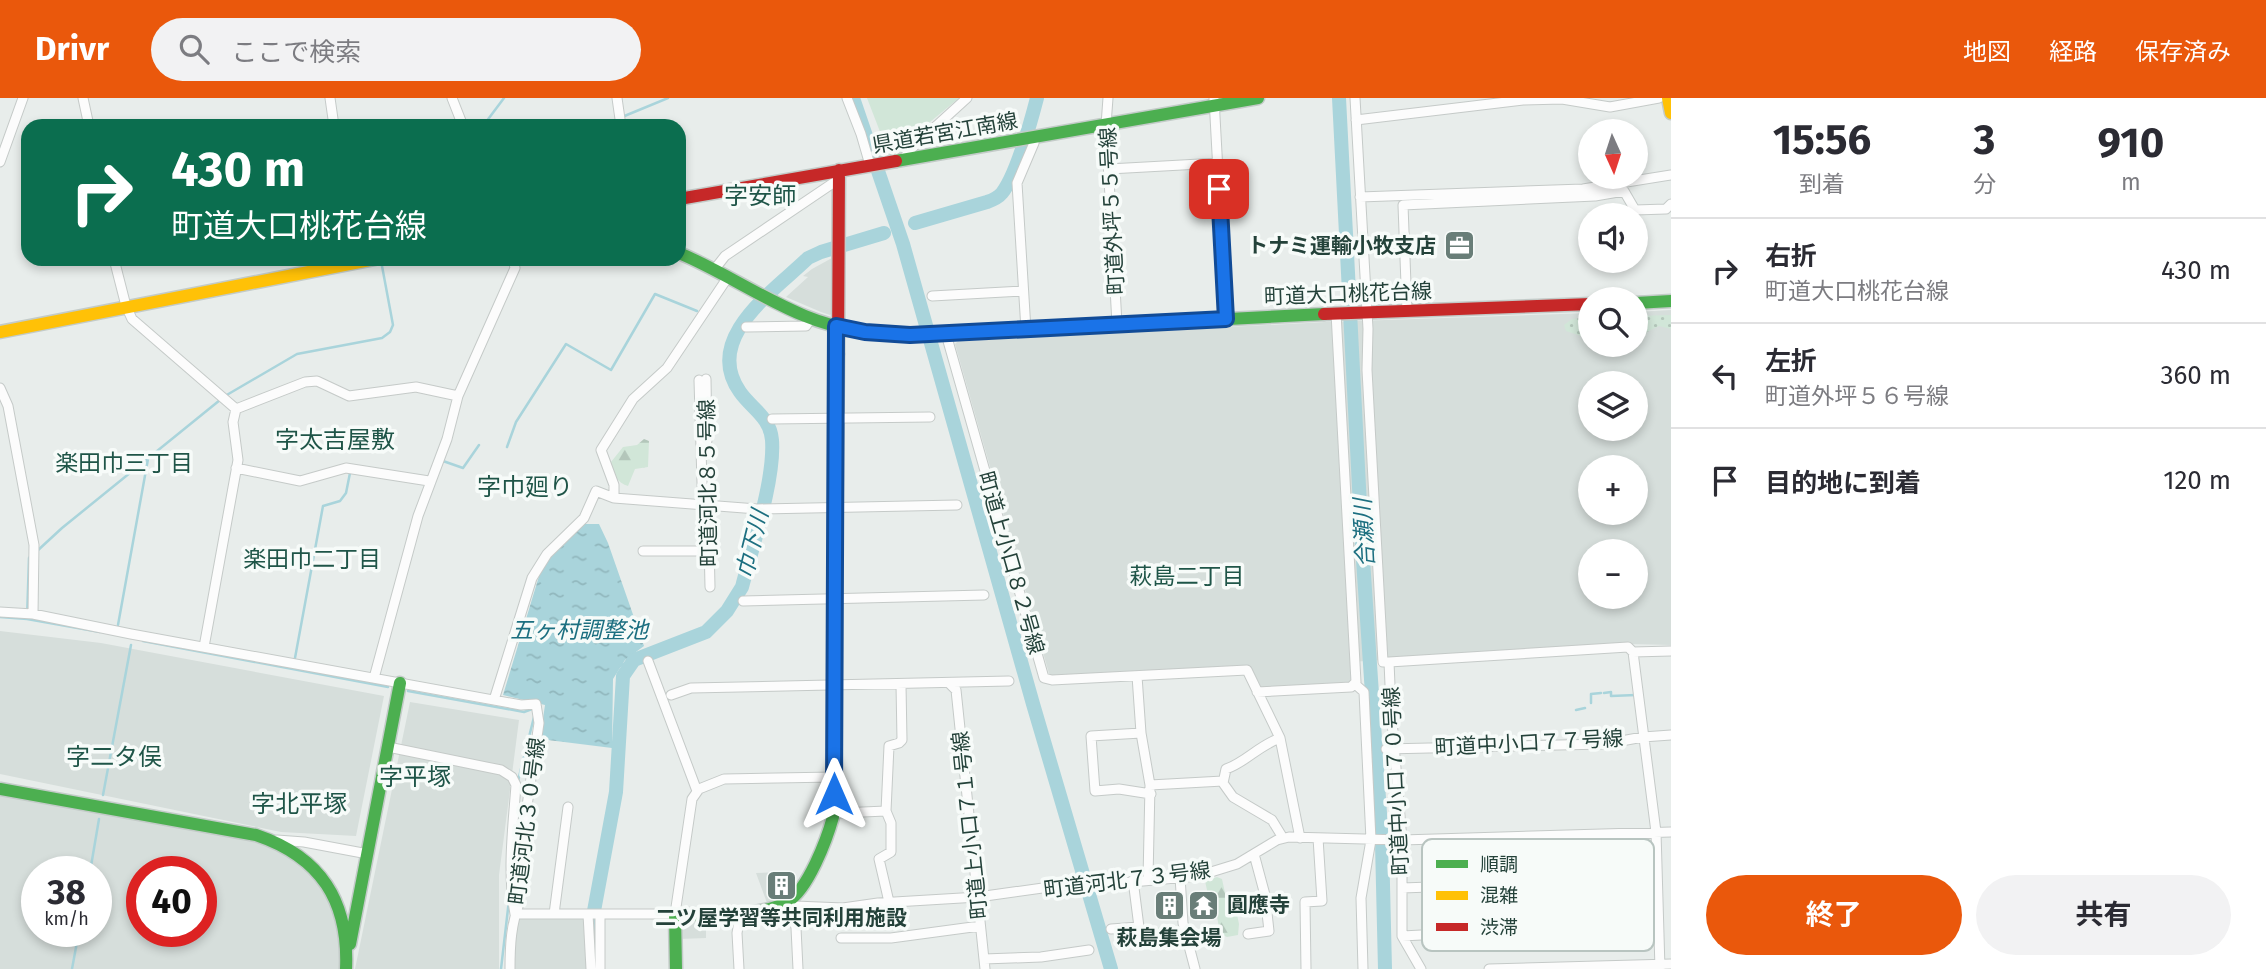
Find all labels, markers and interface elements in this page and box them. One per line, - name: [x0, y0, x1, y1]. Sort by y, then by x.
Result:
- search box: [151, 18, 641, 81]
- text: Drivr: [35, 29, 109, 69]
- icon: search: [175, 30, 213, 68]
- text: ここで検索: [231, 37, 361, 68]
- text: 地図: [1963, 38, 2011, 66]
- text: 経路: [2049, 38, 2097, 66]
- text: 保存済み: [2135, 38, 2231, 66]
- street label: 県道若宮江南線: [870, 107, 1020, 159]
- text: 15:56: [1773, 115, 1871, 165]
- text: 3: [1974, 115, 1995, 165]
- text: 910: [2098, 118, 2164, 168]
- north arrow: [1578, 119, 1648, 189]
- map controls: [1578, 119, 1648, 609]
- street label: 町道外坪５５号線: [1095, 126, 1129, 296]
- text: 430 m: [171, 140, 305, 199]
- icon: right: [56, 147, 147, 238]
- pin: [1189, 159, 1249, 219]
- text: m: [2121, 168, 2141, 196]
- icon: arrive: [1200, 170, 1238, 208]
- text: 到着: [1799, 170, 1845, 198]
- text: 分: [1973, 170, 1996, 198]
- district label: 字安師: [724, 182, 796, 210]
- button: sound: [1578, 203, 1648, 273]
- text: 町道大口桃花台線: [171, 207, 427, 245]
- office icon: トナミ運輸小牧支店: [1442, 229, 1476, 263]
- place label: トナミ運輸小牧支店: [1247, 233, 1436, 259]
- text: 右折: [1765, 241, 1817, 272]
- icon: right: [1706, 252, 1744, 290]
- text: 430 m: [2161, 255, 2231, 286]
- text: 町道大口桃花台線: [1765, 277, 1949, 305]
- street label: 町道大口桃花台線: [1264, 278, 1432, 310]
- button: search: [1578, 287, 1648, 357]
- text: 左折: [1765, 346, 1817, 377]
- icon: left: [1706, 357, 1744, 395]
- text: 360 m: [2160, 360, 2231, 391]
- button: layers: [1578, 371, 1648, 441]
- text: 町道外坪５６号線: [1765, 382, 1949, 410]
- street label: 町道河北８５号線: [694, 399, 722, 567]
- district label: 字太吉屋敷: [275, 426, 395, 454]
- district label: 楽田巾三丁目: [55, 449, 193, 477]
- button: +: [1578, 455, 1648, 525]
- icon: arrive: [1706, 462, 1744, 500]
- text: 120 m: [2163, 465, 2231, 496]
- text: 目的地に到着: [1765, 468, 1921, 499]
- street label: 町道上小口８２号線: [972, 469, 1050, 657]
- district label: 字巾廻り: [477, 473, 573, 501]
- water label: 合瀬川: [1348, 495, 1380, 568]
- water label: 巾下川: [730, 504, 775, 581]
- button: −: [1578, 539, 1648, 609]
- district label: 楽田巾二丁目: [243, 545, 381, 573]
- district label: 萩島二丁目: [1130, 562, 1245, 590]
- water label: 五ヶ村調整池: [510, 616, 650, 644]
- street label: 町道中小口７０号線: [1378, 686, 1414, 876]
- street label: 町道中小口７７号線: [1434, 725, 1624, 761]
- street label: 町道上小口７１号線: [947, 730, 993, 920]
- street label: 町道河北３０号線: [504, 736, 550, 906]
- district label: 字二タ俣: [66, 743, 162, 771]
- position arrow: [797, 757, 871, 831]
- district label: 字平塚: [379, 763, 451, 791]
- district label: 字北平塚: [251, 790, 347, 818]
- legend: [1422, 839, 1654, 951]
- text: 順調: [1480, 853, 1518, 876]
- speed limit sign: 40: [126, 856, 217, 947]
- street label: 町道河北７３号線: [1042, 857, 1212, 903]
- building icon: 二ツ屋学習等共同利用施設: [764, 869, 798, 903]
- text: 38: [47, 871, 86, 913]
- button: 終了: [1706, 875, 1962, 955]
- button: 共有: [1976, 875, 2231, 955]
- text: 混雑: [1480, 884, 1518, 907]
- temple icon: 圓應寺: [1187, 888, 1221, 922]
- building icon: 萩島集会場: [1152, 889, 1186, 923]
- place label: 圓應寺: [1227, 892, 1290, 918]
- place label: 二ツ屋学習等共同利用施設: [655, 905, 907, 931]
- text: km/h: [44, 908, 89, 930]
- text: 渋滞: [1480, 916, 1518, 939]
- place label: 萩島集会場: [1117, 925, 1222, 951]

